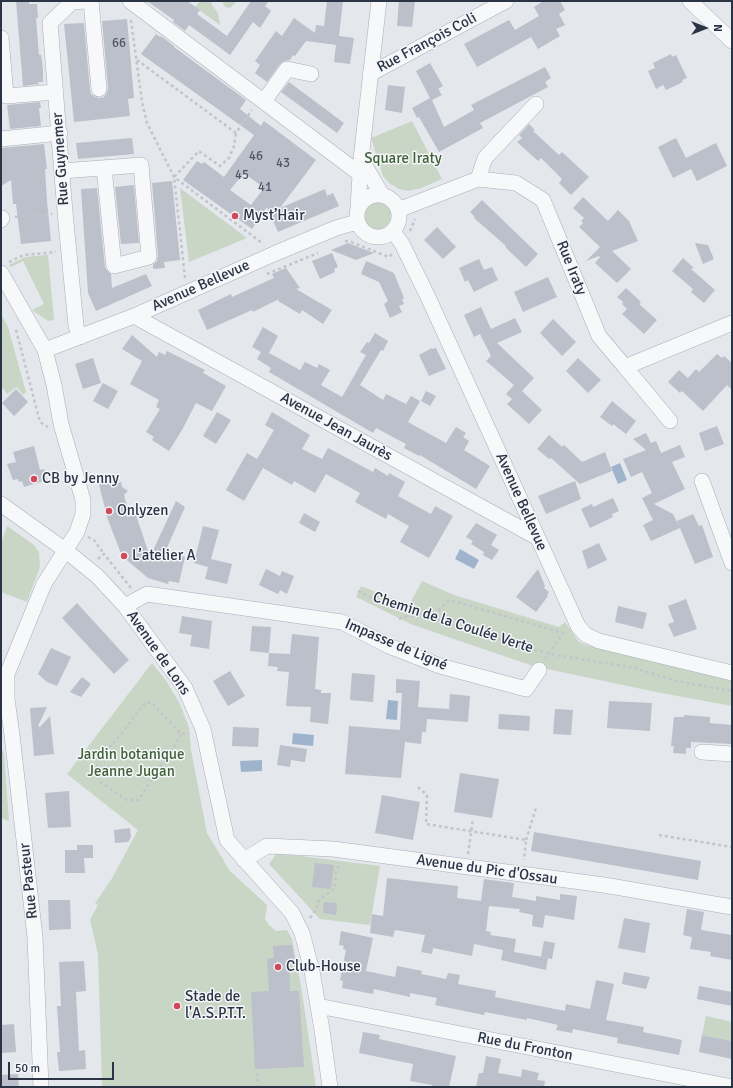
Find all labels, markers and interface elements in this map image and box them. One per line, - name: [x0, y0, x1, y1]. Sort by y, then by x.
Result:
- north arrow: [685, 8, 725, 48]
- street label: Rue François Coli: [374, 9, 480, 77]
- text: N: [711, 24, 724, 32]
- house number: 66: [112, 36, 126, 52]
- street label: Rue Guynemer: [49, 112, 73, 206]
- house number: 46: [249, 149, 263, 165]
- park label: Square Iraty: [364, 150, 442, 168]
- house number: 43: [276, 156, 290, 172]
- house number: 45: [235, 168, 249, 184]
- house number: 41: [258, 180, 272, 196]
- place label: Myst’Hair: [243, 207, 305, 225]
- marker: Myst’Hair: [230, 211, 240, 221]
- street label: Rue Iraty: [552, 238, 590, 298]
- street label: Avenue Bellevue: [149, 256, 253, 316]
- street label: Avenue Jean Jaurès: [277, 389, 395, 465]
- street label: Avenue Bellevue: [491, 450, 551, 554]
- place label: CB by Jenny: [42, 470, 119, 488]
- marker: CB by Jenny: [29, 474, 39, 484]
- place label: Onlyzen: [117, 502, 168, 520]
- marker: Onlyzen: [104, 506, 114, 516]
- place label: L’atelier A: [132, 547, 196, 565]
- marker: L’atelier A: [119, 551, 129, 561]
- street label: Chemin de la Coulée Verte: [370, 589, 536, 657]
- street label: Avenue de Lons: [122, 607, 194, 699]
- street label: Impasse de Ligné: [342, 615, 450, 675]
- park label: Jardin botanique Jeanne Jugan: [77, 746, 185, 781]
- street label: Rue Pasteur: [16, 842, 42, 920]
- street label: Avenue du Pic d'Ossau: [415, 851, 559, 889]
- place label: Club-House: [286, 958, 361, 976]
- marker: Club-House: [273, 962, 283, 972]
- place label: Stade de l'A.S.P.T.T.: [185, 988, 246, 1023]
- marker: Stade de l'A.S.P.T.T.: [172, 1001, 182, 1011]
- street label: Rue du Fronton: [476, 1029, 574, 1065]
- scale bar: [10, 1054, 116, 1080]
- text: 50 m: [15, 1061, 40, 1076]

